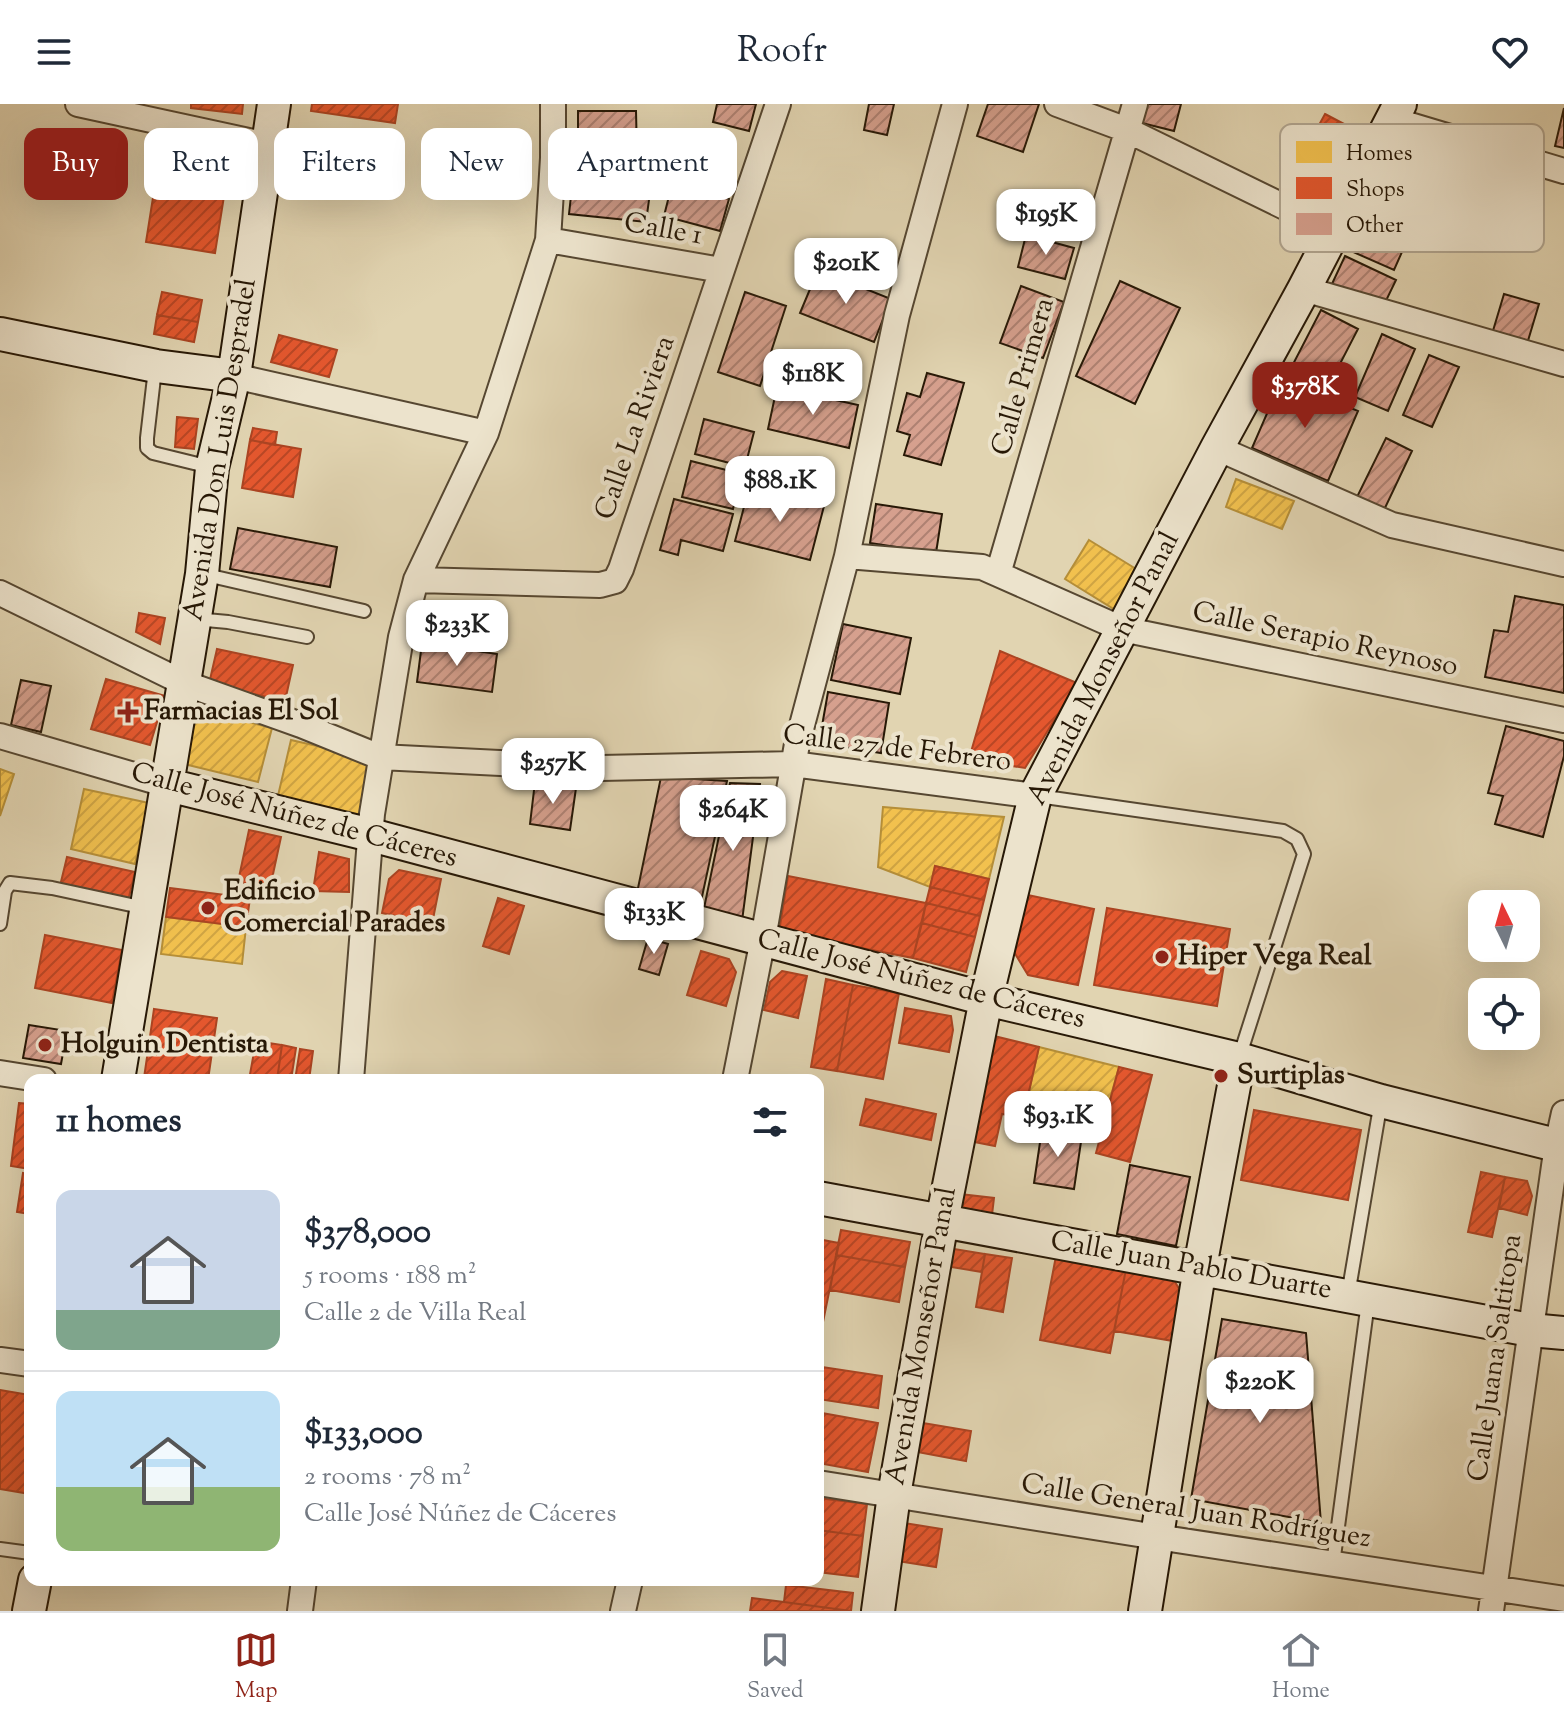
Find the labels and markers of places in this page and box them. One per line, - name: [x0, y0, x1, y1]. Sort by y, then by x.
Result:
- pin: $195K: [990, 189, 1102, 257]
- pin: $201K: [790, 238, 902, 306]
- pin: $118K: [757, 349, 869, 417]
- pin: $378K: [1249, 362, 1361, 430]
- pin: $88.1K: [715, 456, 845, 524]
- pin: $233K: [401, 600, 513, 668]
- place label: Farmacias El Sol: [144, 692, 339, 732]
- marker: Farmacias El Sol: [119, 703, 137, 721]
- pin: $257K: [497, 738, 609, 806]
- pin: $264K: [677, 785, 789, 853]
- place label: Edificio Comercial Parades: [224, 872, 445, 944]
- pin: $133K: [598, 888, 710, 956]
- marker: Edificio Comercial Parades: [199, 899, 217, 917]
- place label: Hiper Vega Real: [1178, 937, 1372, 977]
- marker: Hiper Vega Real: [1153, 948, 1171, 966]
- place label: Holguin Dentista: [61, 1025, 269, 1065]
- marker: Holguin Dentista: [36, 1036, 54, 1054]
- place label: Surtiplas: [1237, 1056, 1345, 1096]
- marker: Surtiplas: [1212, 1067, 1230, 1085]
- pin: $93.1K: [993, 1091, 1123, 1159]
- pin: $220K: [1204, 1357, 1316, 1425]

